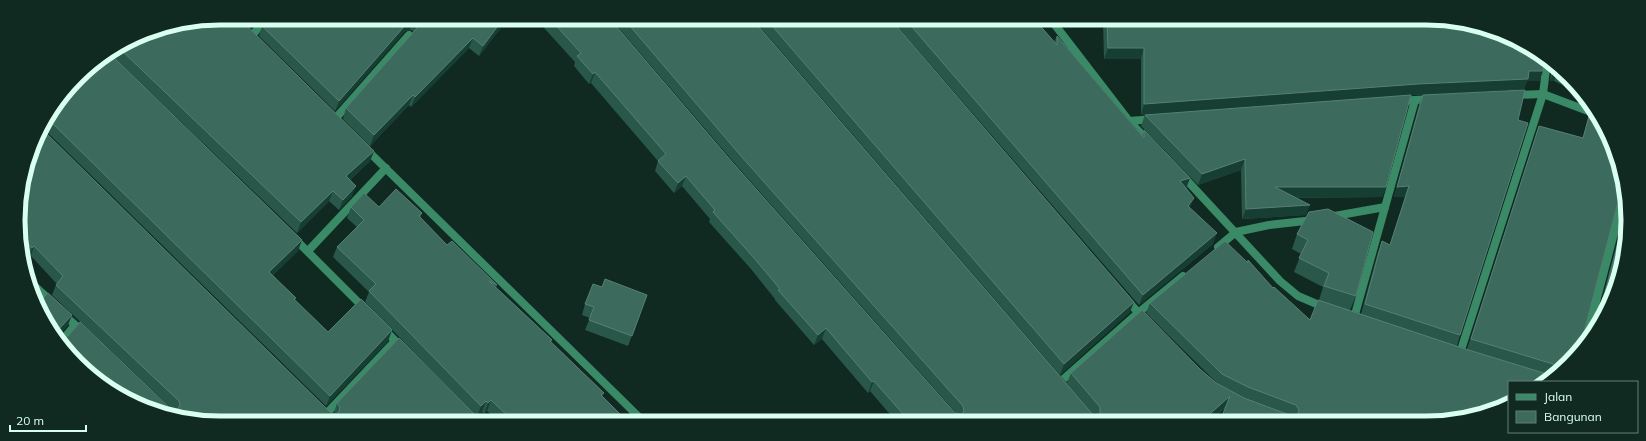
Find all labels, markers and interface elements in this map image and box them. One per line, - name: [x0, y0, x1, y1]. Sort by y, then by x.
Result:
- legend: [1508, 381, 1638, 433]
- text: Jalan: [1544, 389, 1572, 404]
- scale bar: [10, 407, 86, 433]
- text: Bangunan: [1544, 409, 1602, 424]
- text: 20 m: [16, 413, 44, 428]

